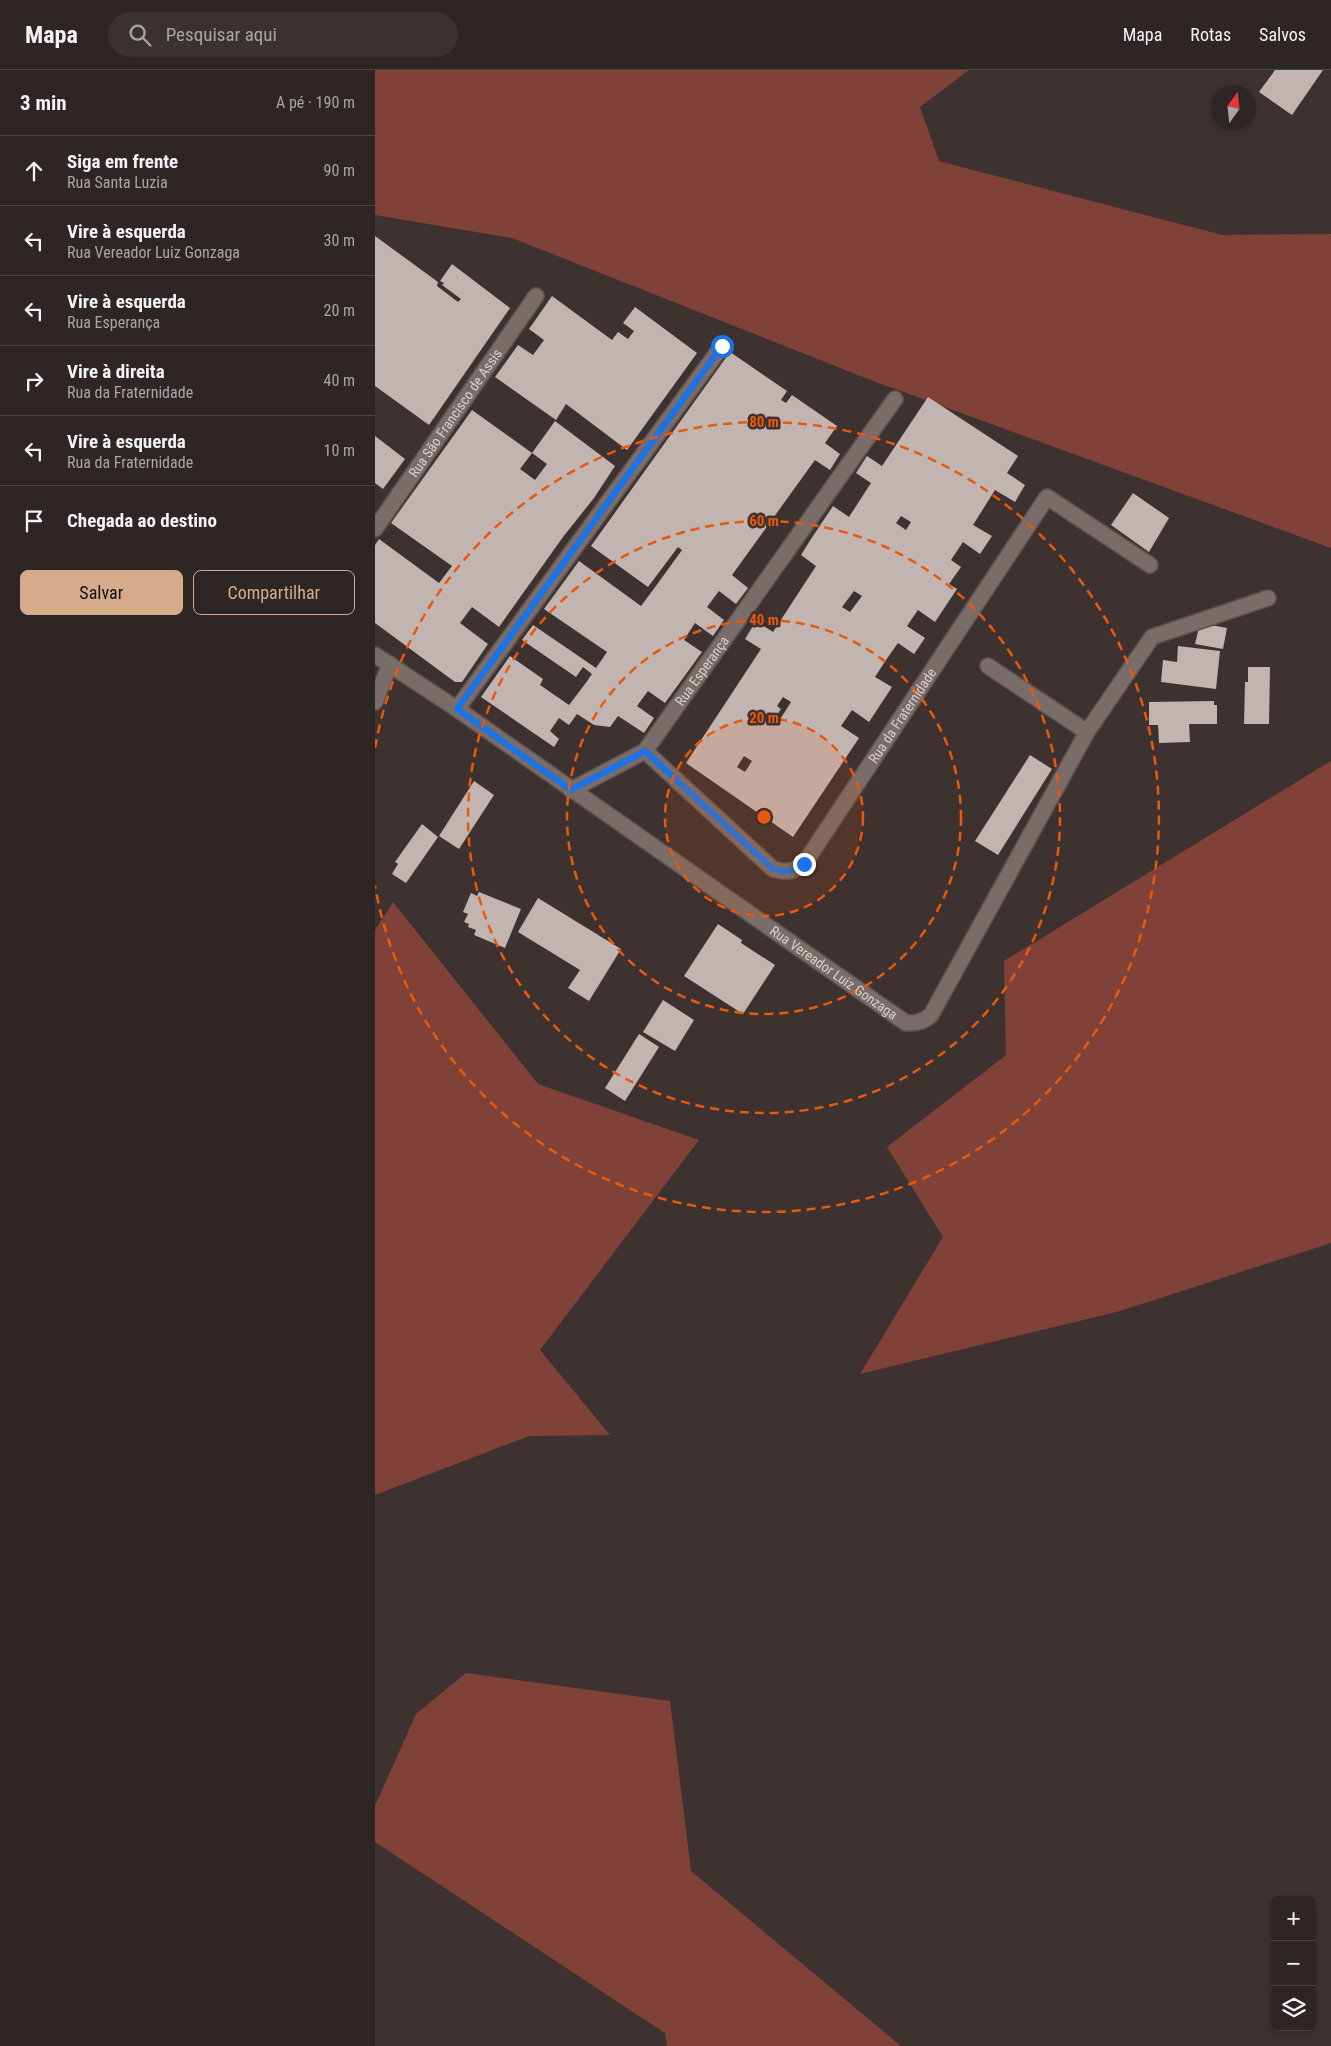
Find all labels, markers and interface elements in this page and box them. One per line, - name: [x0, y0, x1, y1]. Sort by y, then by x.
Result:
- search box: [108, 12, 458, 57]
- text: Mapa: [25, 21, 78, 49]
- icon: search: [126, 21, 154, 49]
- text: Pesquisar aqui: [166, 23, 277, 46]
- text: Mapa: [1123, 24, 1162, 45]
- text: Rotas: [1190, 24, 1231, 45]
- text: Salvos: [1259, 24, 1306, 45]
- north arrow: [1211, 85, 1256, 130]
- text: 3 min: [20, 91, 67, 115]
- text: A pé · 190 m: [276, 93, 355, 112]
- text: Siga em frente: [67, 150, 178, 173]
- icon: ahead: [20, 157, 48, 185]
- text: 90 m: [323, 161, 355, 180]
- text: Rua Santa Luzia: [67, 173, 168, 192]
- text: Vire à esquerda: [67, 220, 186, 243]
- icon: left: [20, 227, 48, 255]
- text: 30 m: [323, 231, 355, 250]
- text: Rua Vereador Luiz Gonzaga: [67, 243, 240, 262]
- text: Vire à esquerda: [67, 290, 186, 313]
- icon: left: [20, 297, 48, 325]
- text: 20 m: [323, 301, 355, 320]
- text: Rua Esperança: [67, 313, 160, 332]
- route start: [711, 335, 734, 358]
- street label: Rua São Francisco de Assis: [405, 346, 505, 480]
- text: Vire à direita: [67, 360, 165, 383]
- icon: right: [20, 367, 48, 395]
- text: 40 m: [323, 371, 355, 390]
- text: Rua da Fraternidade: [67, 383, 193, 402]
- text: 80 m: [749, 413, 779, 431]
- text: Vire à esquerda: [67, 430, 186, 453]
- icon: left: [20, 437, 48, 465]
- text: 10 m: [323, 441, 355, 460]
- text: Rua da Fraternidade: [67, 453, 193, 472]
- icon: arrive: [20, 507, 48, 535]
- text: Chegada ao destino: [67, 509, 217, 532]
- text: 60 m: [749, 512, 779, 530]
- button: Salvar: [20, 570, 183, 615]
- button: Compartilhar: [193, 570, 355, 615]
- text: 40 m: [749, 611, 779, 629]
- street label: Rua Esperança: [672, 633, 732, 709]
- street label: Rua da Fraternidade: [865, 665, 940, 766]
- text: 20 m: [749, 709, 779, 727]
- centre of rings: [755, 808, 773, 826]
- route end: [793, 853, 816, 876]
- street label: Rua Vereador Luiz Gonzaga: [767, 923, 900, 1022]
- map controls: [1271, 1896, 1316, 2031]
- button: +: [1271, 1896, 1316, 1941]
- button: −: [1271, 1941, 1316, 1986]
- button: layers: [1271, 1986, 1316, 2031]

